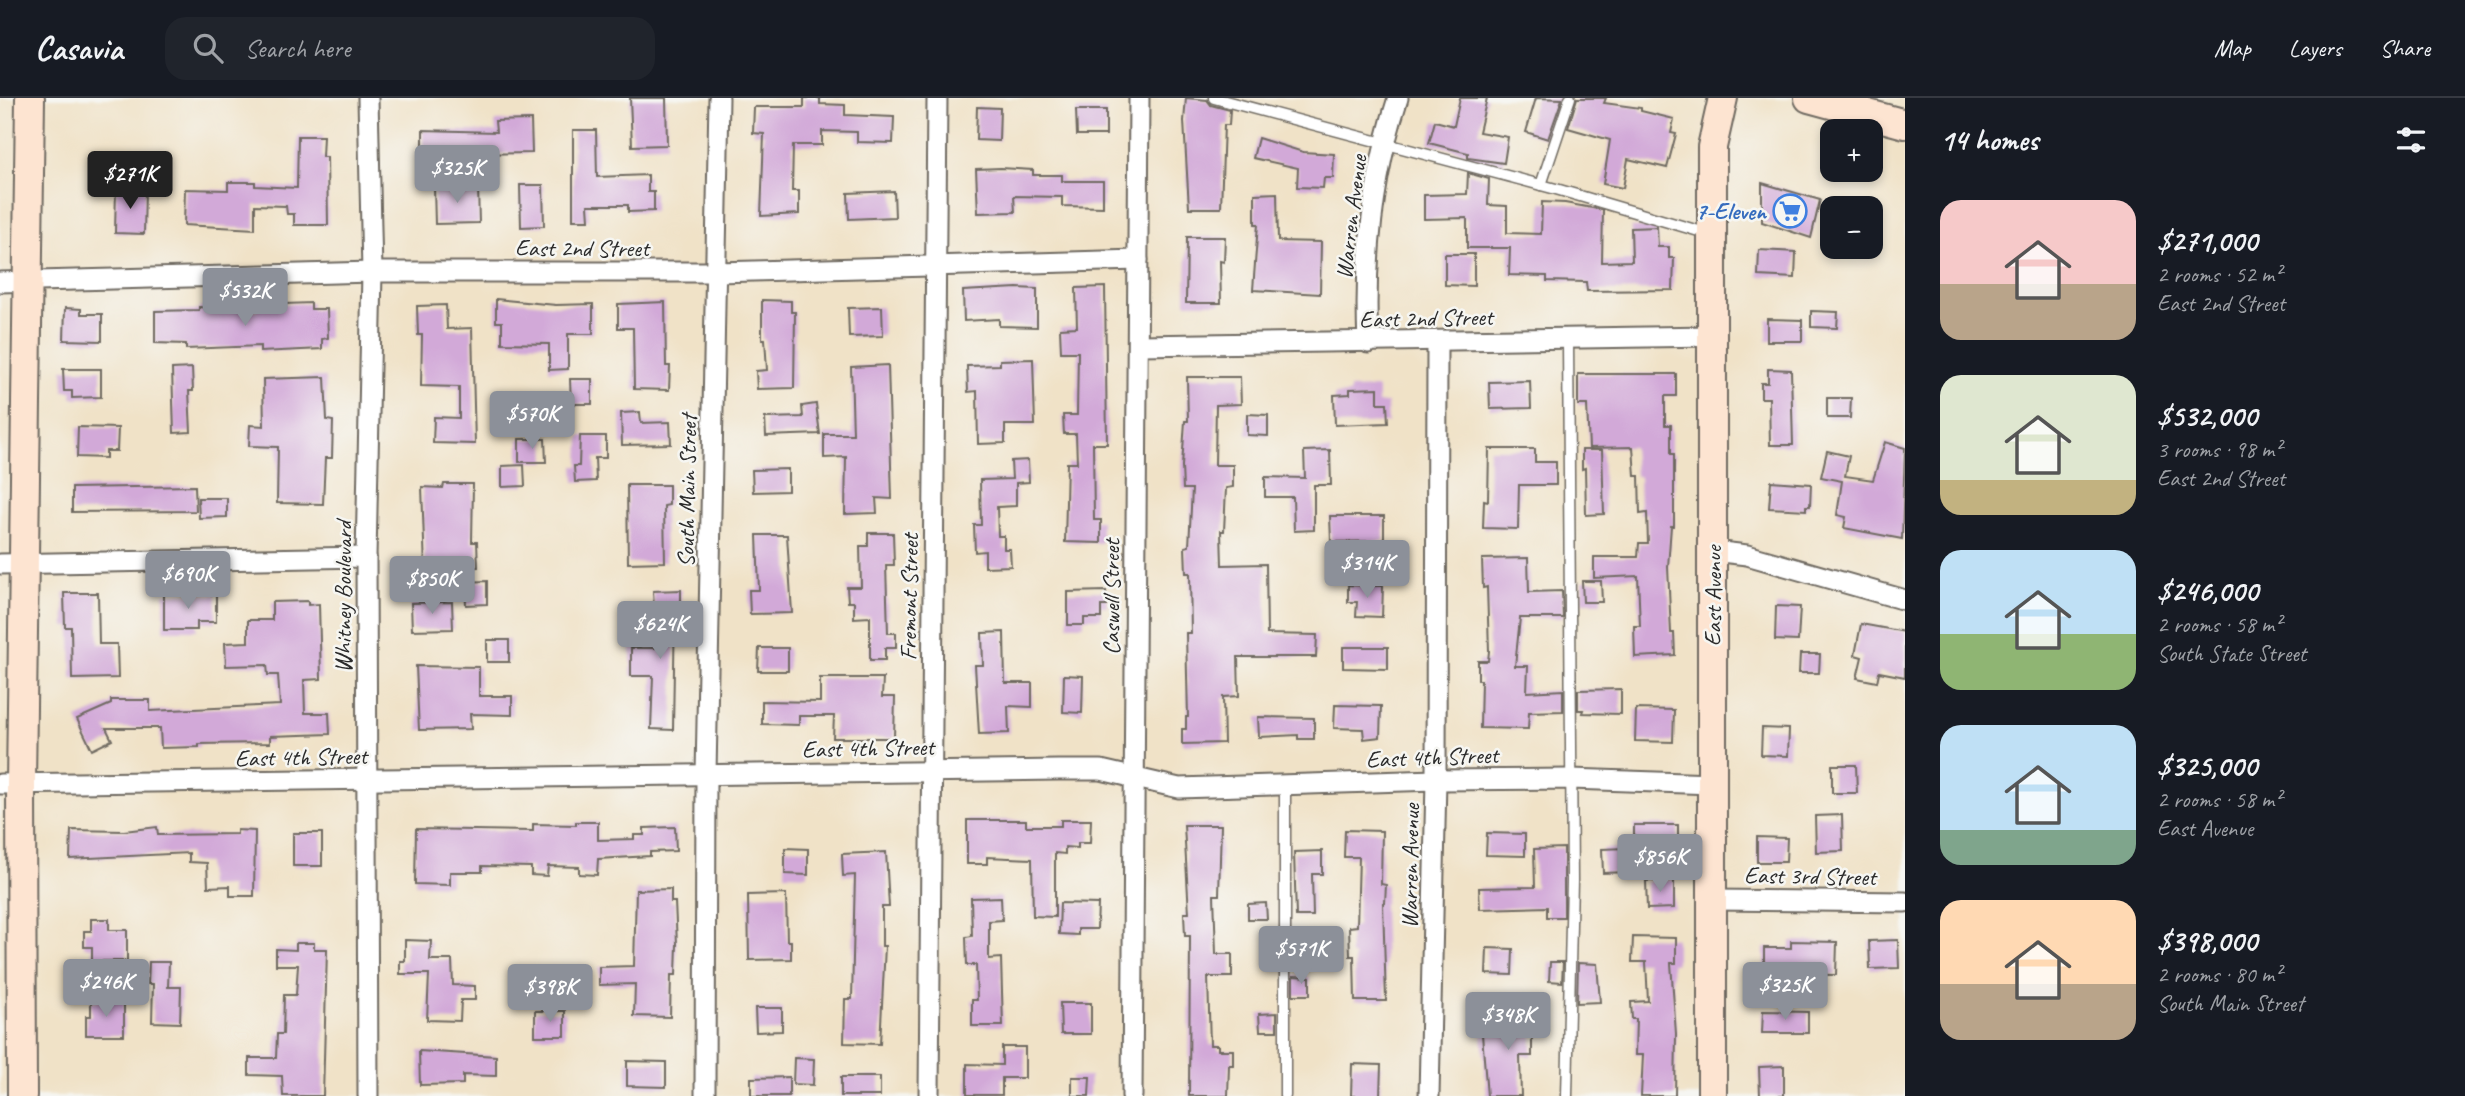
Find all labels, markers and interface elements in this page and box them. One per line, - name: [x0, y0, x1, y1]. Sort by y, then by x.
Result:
- search box: [165, 17, 655, 80]
- text: Casavia: [35, 27, 123, 69]
- icon: search: [189, 29, 227, 67]
- text: Search here: [245, 32, 351, 65]
- text: Map: [2214, 33, 2251, 63]
- text: Layers: [2289, 33, 2342, 63]
- text: Share: [2380, 33, 2430, 63]
- map controls: [1820, 119, 1883, 259]
- button: +: [1820, 119, 1883, 182]
- text: 14 homes: [1940, 121, 2038, 159]
- icon: filters: [2392, 121, 2430, 159]
- pin: $325K: [408, 146, 506, 205]
- street label: Warren Avenue: [1329, 151, 1374, 281]
- pin: $271K: [81, 152, 179, 211]
- text: $325K: [431, 153, 483, 182]
- text: $271K: [104, 159, 157, 188]
- supermarket icon: 7-Eleven: [1771, 192, 1809, 230]
- place label: 7-Eleven: [1695, 196, 1768, 226]
- button: −: [1820, 196, 1883, 259]
- text: $271,000: [2157, 222, 2257, 260]
- icon: home: [1996, 228, 2080, 312]
- street label: East 2nd Street: [515, 233, 651, 263]
- text: 2 rooms · 52 m²: [2157, 260, 2281, 289]
- pin: $532K: [196, 268, 294, 328]
- text: $532K: [219, 276, 271, 305]
- text: East 2nd Street: [2157, 289, 2285, 318]
- street label: East 2nd Street: [1359, 302, 1495, 334]
- pin: $570K: [483, 392, 581, 451]
- text: $532,000: [2157, 397, 2257, 435]
- text: $570K: [506, 399, 558, 428]
- icon: home: [1996, 403, 2080, 487]
- street label: South Main Street: [671, 411, 703, 568]
- text: 3 rooms · 98 m²: [2157, 435, 2281, 464]
- text: East 2nd Street: [2157, 464, 2285, 493]
- street label: Whitney Boulevard: [328, 518, 358, 673]
- street label: Fremont Street: [893, 531, 925, 661]
- street label: Caswell Street: [1096, 537, 1126, 655]
- pin: $314K: [1318, 540, 1416, 600]
- street label: East Avenue: [1698, 544, 1728, 646]
- text: $314K: [1340, 548, 1394, 577]
- pin: $690K: [139, 552, 237, 611]
- pin: $850K: [383, 556, 481, 616]
- text: $690K: [161, 559, 215, 588]
- text: $850K: [406, 564, 458, 593]
- text: $246,000: [2157, 572, 2258, 610]
- icon: home: [1996, 578, 2080, 662]
- pin: $624K: [611, 602, 709, 661]
- text: $624K: [633, 609, 687, 638]
- text: 2 rooms · 58 m²: [2157, 610, 2281, 639]
- text: South State Street: [2157, 639, 2306, 668]
- street label: East 4th Street: [802, 732, 936, 764]
- street label: East 4th Street: [1365, 740, 1501, 774]
- street label: East 4th Street: [235, 741, 369, 773]
- text: $325,000: [2157, 747, 2257, 785]
- icon: home: [1996, 753, 2080, 837]
- text: 2 rooms · 58 m²: [2157, 785, 2281, 814]
- street label: Warren Avenue: [1394, 801, 1426, 929]
- text: East Avenue: [2157, 814, 2253, 843]
- pin: $856K: [1611, 834, 1709, 894]
- text: $856K: [1633, 842, 1687, 871]
- street label: East 3rd Street: [1744, 860, 1878, 892]
- text: $398,000: [2157, 922, 2257, 960]
- pin: $571K: [1252, 926, 1350, 986]
- icon: home: [1996, 928, 2080, 1012]
- text: $571K: [1275, 934, 1327, 963]
- pin: $246K: [57, 960, 155, 1019]
- text: 2 rooms · 80 m²: [2157, 960, 2281, 989]
- pin: $325K: [1736, 962, 1834, 1022]
- pin: $398K: [501, 964, 599, 1024]
- text: $246K: [79, 967, 133, 996]
- text: $325K: [1759, 970, 1811, 999]
- text: $398K: [524, 972, 576, 1001]
- text: South Main Street: [2157, 989, 2304, 1018]
- pin: $348K: [1459, 992, 1557, 1052]
- text: $348K: [1481, 1000, 1535, 1029]

